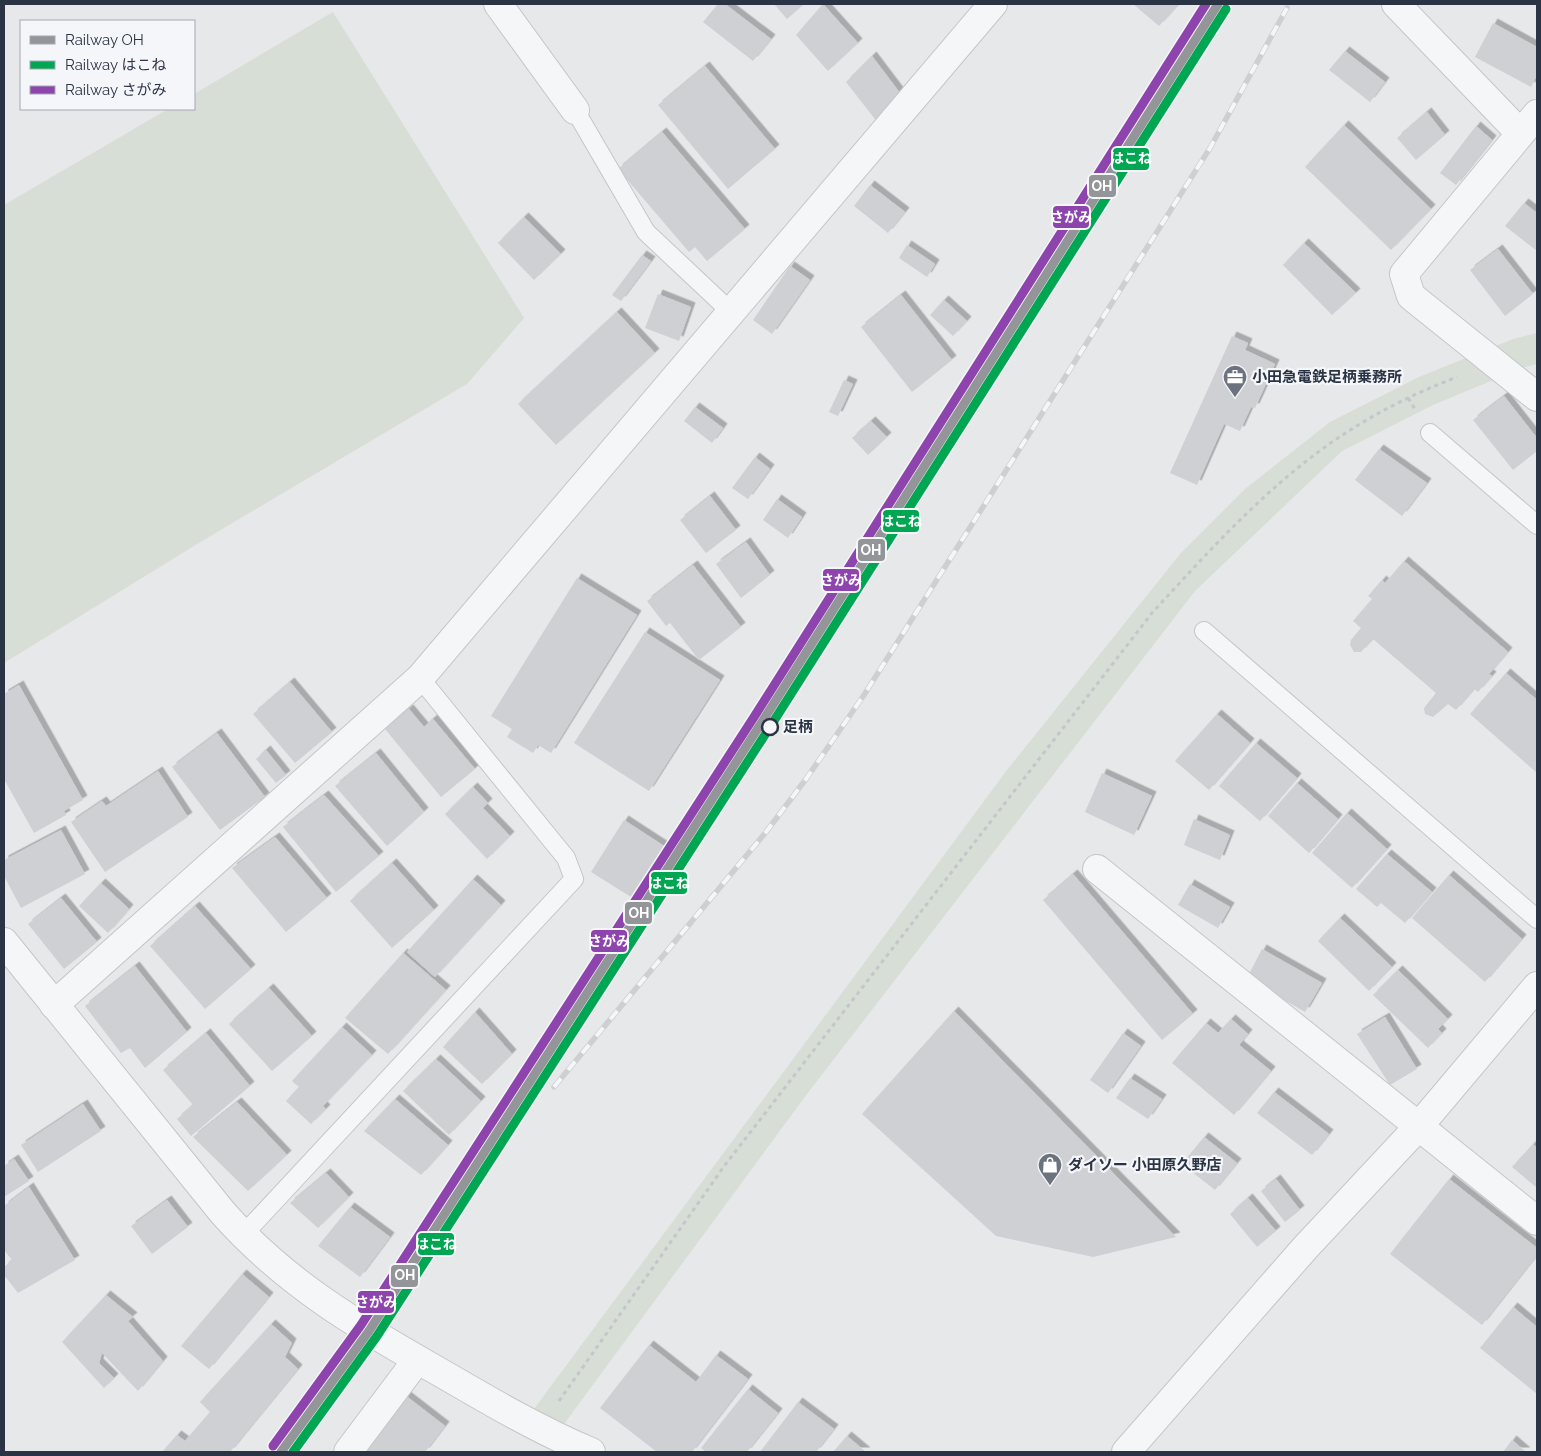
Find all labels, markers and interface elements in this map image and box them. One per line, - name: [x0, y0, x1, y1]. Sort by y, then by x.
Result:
- legend: [20, 20, 195, 110]
- text: Railway OH: [65, 31, 144, 49]
- text: Railway はこね: [65, 56, 166, 74]
- text: Railway さがみ: [65, 81, 166, 99]
- line badge: はこね: [1112, 147, 1150, 171]
- text: はこね: [1110, 150, 1152, 166]
- line badge: OH: [1088, 174, 1117, 198]
- text: OH: [1091, 178, 1113, 194]
- line badge: さがみ: [1052, 205, 1090, 229]
- text: さがみ: [1050, 209, 1092, 225]
- office icon: 小田急電鉄足柄乗務所: [1222, 364, 1248, 398]
- place label: 小田急電鉄足柄乗務所: [1252, 368, 1402, 386]
- line badge: はこね: [882, 509, 920, 533]
- text: はこね: [880, 513, 922, 529]
- line badge: OH: [857, 538, 886, 562]
- text: OH: [860, 542, 882, 558]
- line badge: さがみ: [822, 568, 860, 592]
- text: さがみ: [820, 572, 862, 588]
- marker: 足柄: [761, 718, 779, 736]
- place label: 足柄: [783, 718, 813, 736]
- line badge: はこね: [650, 871, 688, 895]
- text: はこね: [648, 875, 690, 891]
- line badge: OH: [624, 901, 653, 925]
- text: OH: [628, 905, 650, 921]
- line badge: さがみ: [590, 929, 628, 953]
- text: さがみ: [588, 933, 630, 949]
- shop icon: ダイソー 小田原久野店: [1037, 1152, 1063, 1186]
- place label: ダイソー 小田原久野店: [1068, 1156, 1222, 1174]
- line badge: はこね: [417, 1232, 455, 1256]
- text: はこね: [415, 1236, 457, 1252]
- line badge: OH: [390, 1264, 419, 1288]
- text: OH: [394, 1267, 416, 1283]
- line badge: さがみ: [357, 1290, 395, 1314]
- text: さがみ: [355, 1294, 397, 1310]

